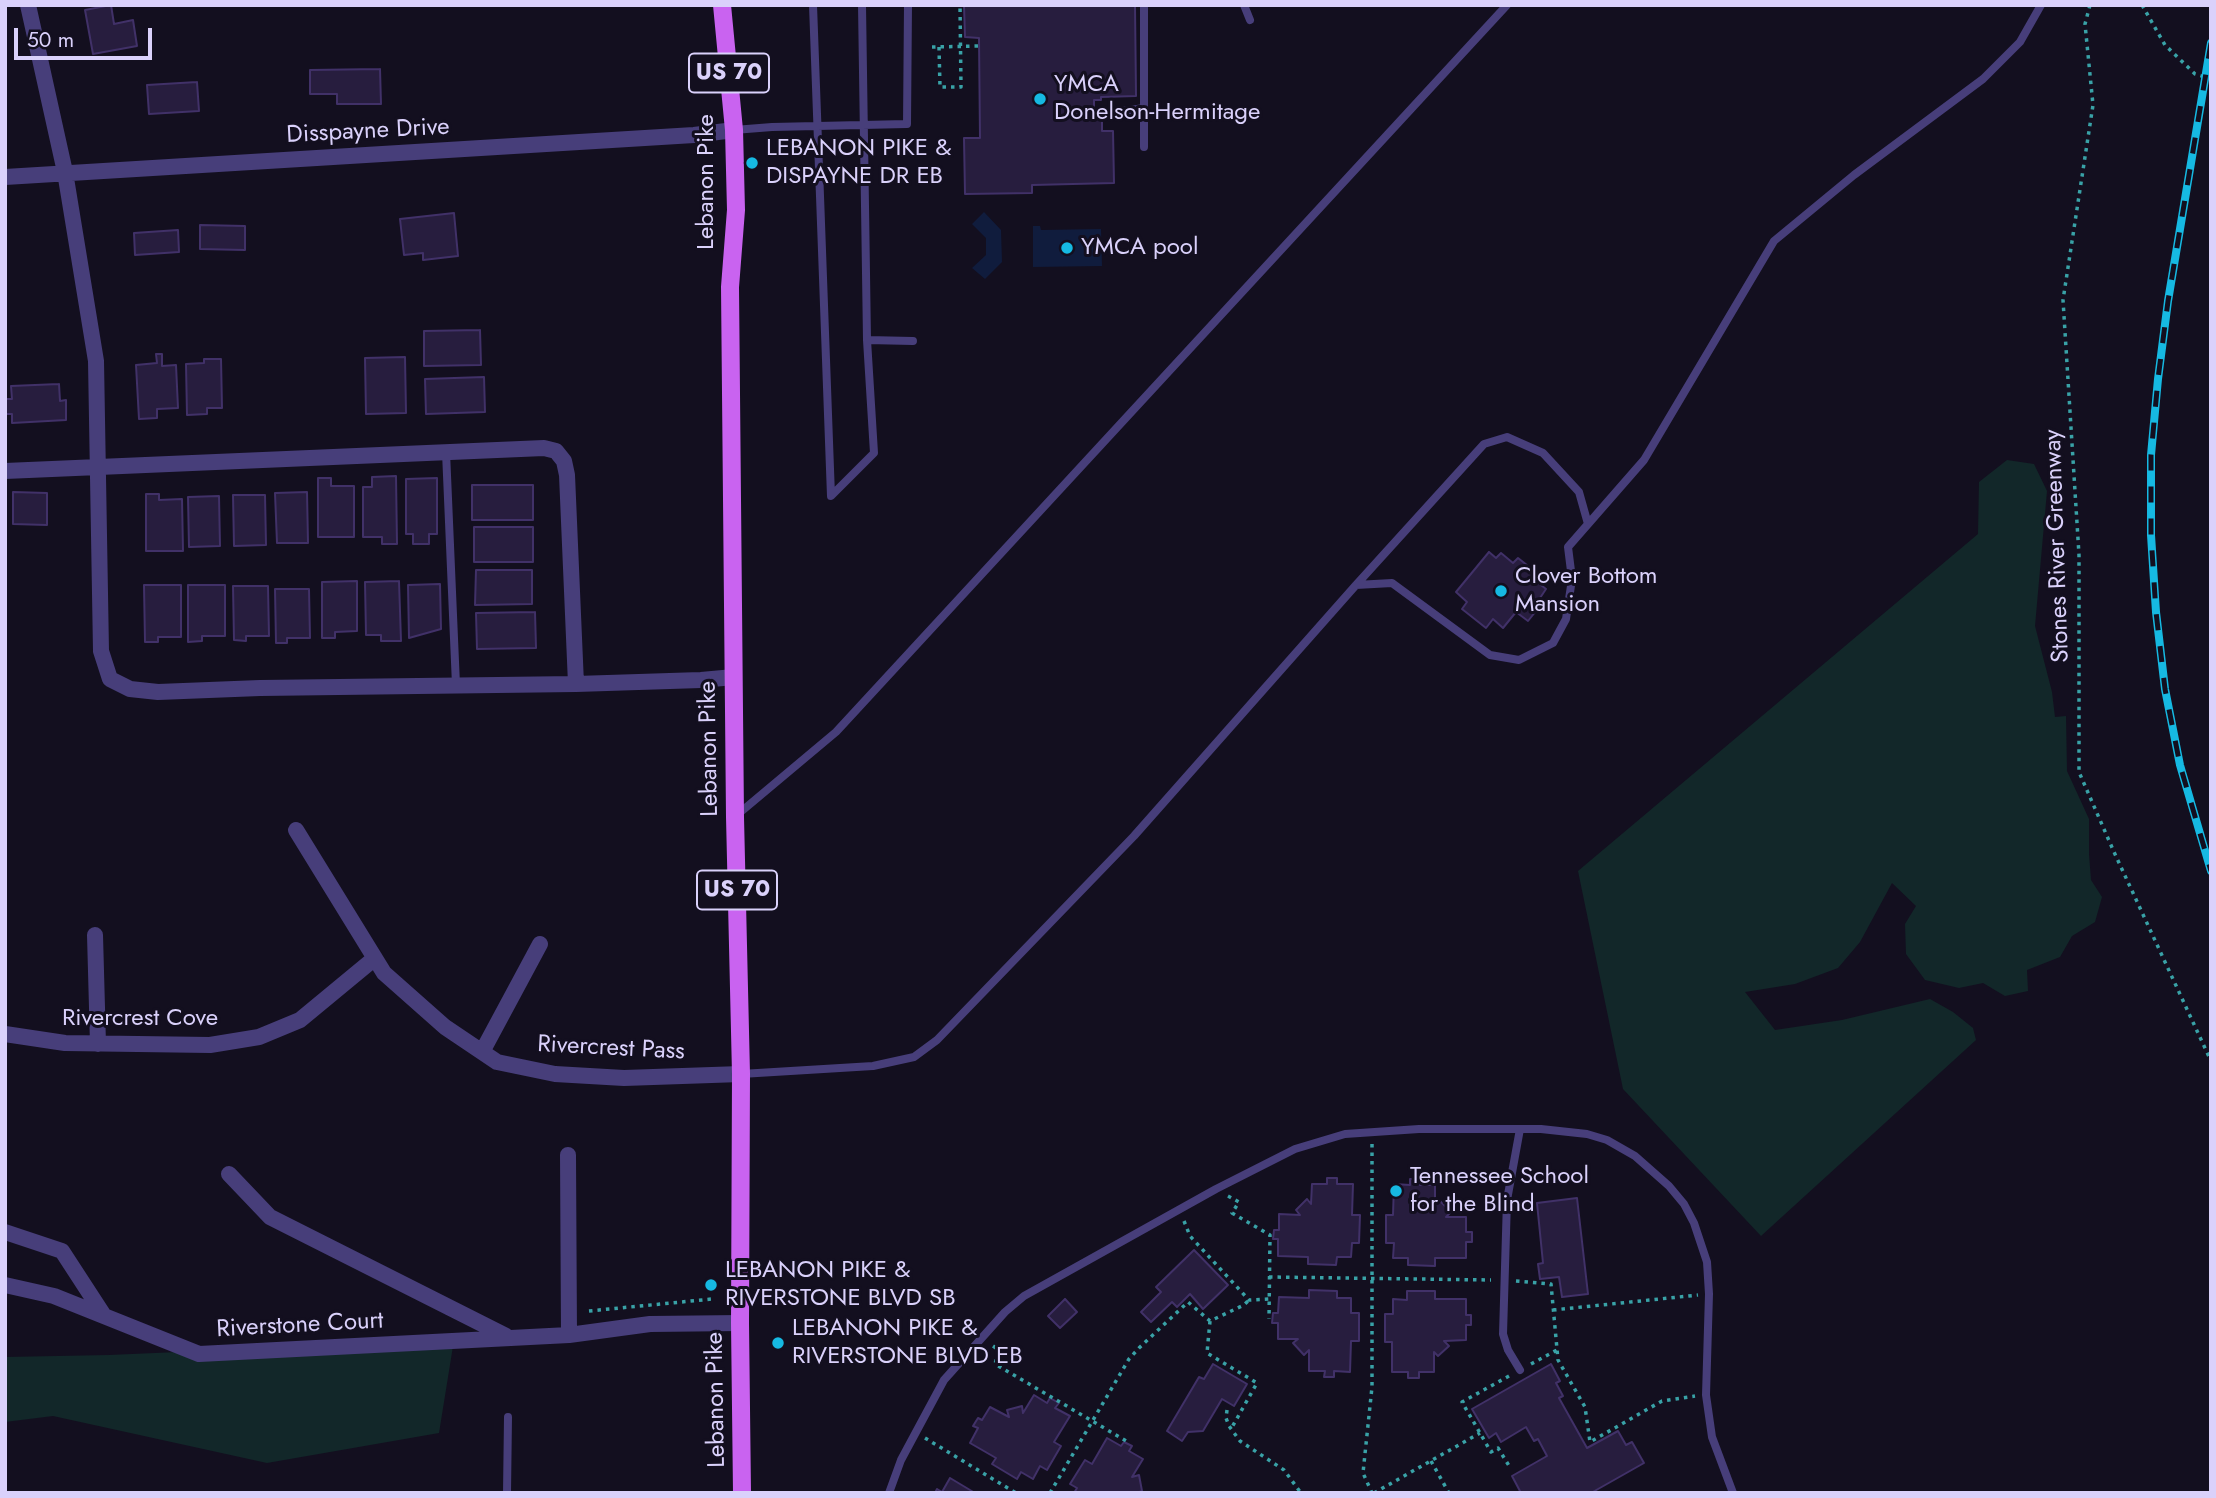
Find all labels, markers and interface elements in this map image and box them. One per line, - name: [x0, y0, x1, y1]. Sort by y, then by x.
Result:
- scale bar: [18, 14, 156, 58]
- text: 50 m: [27, 25, 74, 55]
- road number: US 70: [689, 54, 769, 92]
- place label: YMCA Donelson-Hermitage: [1054, 71, 1260, 127]
- marker: YMCA Donelson-Hermitage: [1032, 91, 1048, 107]
- street label: Disspayne Drive: [286, 113, 450, 151]
- street label: Lebanon Pike: [693, 114, 721, 250]
- place label: LEBANON PIKE & DISPAYNE DR EB: [766, 135, 951, 191]
- marker: LEBANON PIKE & DISPAYNE DR EB: [744, 155, 760, 171]
- place label: YMCA pool: [1081, 234, 1198, 262]
- marker: YMCA pool: [1059, 240, 1075, 256]
- street label: Stones River Greenway: [2040, 429, 2076, 663]
- place label: Clover Bottom Mansion: [1515, 563, 1658, 619]
- marker: Clover Bottom Mansion: [1493, 583, 1509, 599]
- street label: Lebanon Pike: [694, 681, 726, 817]
- road number: US 70: [697, 870, 777, 909]
- street label: Rivercrest Cove: [62, 1005, 218, 1033]
- street label: Rivercrest Pass: [536, 1031, 686, 1067]
- place label: Tennessee School for the Blind: [1410, 1163, 1589, 1219]
- marker: Tennessee School for the Blind: [1388, 1183, 1404, 1199]
- place label: LEBANON PIKE & RIVERSTONE BLVD SB: [725, 1257, 956, 1313]
- marker: LEBANON PIKE & RIVERSTONE BLVD SB: [703, 1277, 719, 1293]
- street label: Riverstone Court: [216, 1307, 384, 1345]
- place label: LEBANON PIKE & RIVERSTONE BLVD EB: [792, 1315, 1023, 1371]
- street label: Lebanon Pike: [701, 1332, 733, 1468]
- marker: LEBANON PIKE & RIVERSTONE BLVD EB: [770, 1335, 786, 1351]

